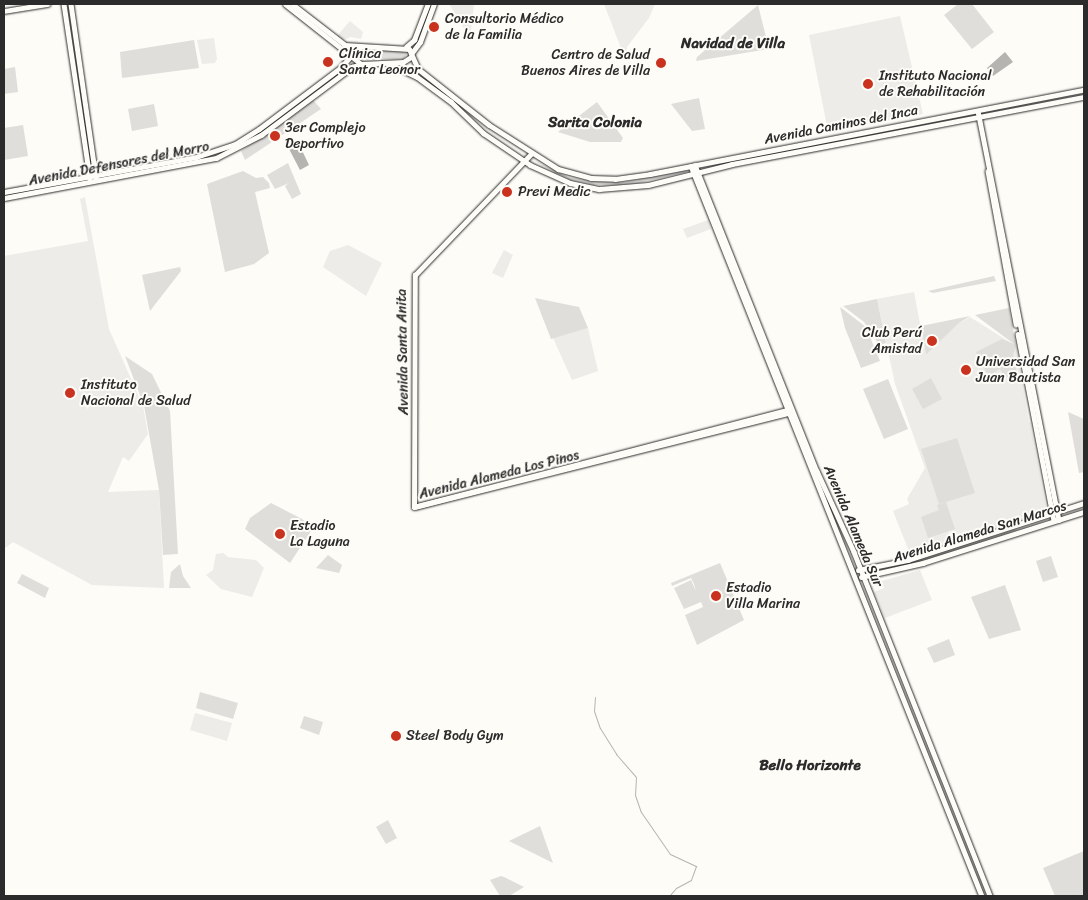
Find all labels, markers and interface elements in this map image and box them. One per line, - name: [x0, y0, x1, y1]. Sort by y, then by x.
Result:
- place label: Consultorio Médico de la Familia: [445, 11, 564, 44]
- marker: Consultorio Médico de la Familia: [427, 20, 441, 34]
- district label: Navidad de Villa: [681, 35, 785, 53]
- place label: Clínica Santa Leonor: [339, 46, 420, 78]
- place label: Centro de Salud Buenos Aires de Villa: [520, 47, 650, 80]
- marker: Clínica Santa Leonor: [321, 55, 335, 69]
- marker: Centro de Salud Buenos Aires de Villa: [654, 56, 668, 70]
- place label: Instituto Nacional de Rehabilitación: [879, 68, 991, 100]
- marker: Instituto Nacional de Rehabilitación: [861, 77, 875, 91]
- street label: Avenida Caminos del Inca: [763, 102, 919, 148]
- district label: Sarita Colonia: [548, 114, 642, 132]
- place label: 3er Complejo Deportivo: [285, 120, 366, 152]
- marker: 3er Complejo Deportivo: [269, 130, 281, 142]
- street label: Avenida Defensores del Morro: [27, 138, 211, 190]
- place label: Previ Medic: [518, 184, 590, 200]
- marker: Previ Medic: [500, 185, 514, 199]
- street label: Avenida Santa Anita: [393, 289, 413, 415]
- place label: Club Perú Amistad: [862, 325, 922, 358]
- marker: Club Perú Amistad: [926, 335, 938, 347]
- place label: Universidad San Juan Bautista: [976, 354, 1075, 387]
- marker: Universidad San Juan Bautista: [960, 364, 972, 376]
- place label: Instituto Nacional de Salud: [81, 377, 191, 410]
- marker: Instituto Nacional de Salud: [63, 386, 77, 400]
- street label: Avenida Alameda Los Pinos: [417, 447, 581, 503]
- street label: Avenida Alameda Sur: [820, 463, 886, 589]
- street label: Avenida Alameda San Marcos: [892, 498, 1068, 566]
- place label: Estadio La Laguna: [290, 518, 350, 550]
- marker: Estadio La Laguna: [274, 528, 286, 540]
- place label: Estadio Villa Marina: [726, 580, 799, 612]
- marker: Estadio Villa Marina: [710, 590, 722, 602]
- place label: Steel Body Gym: [406, 728, 504, 744]
- marker: Steel Body Gym: [390, 730, 402, 742]
- district label: Bello Horizonte: [759, 757, 861, 775]

